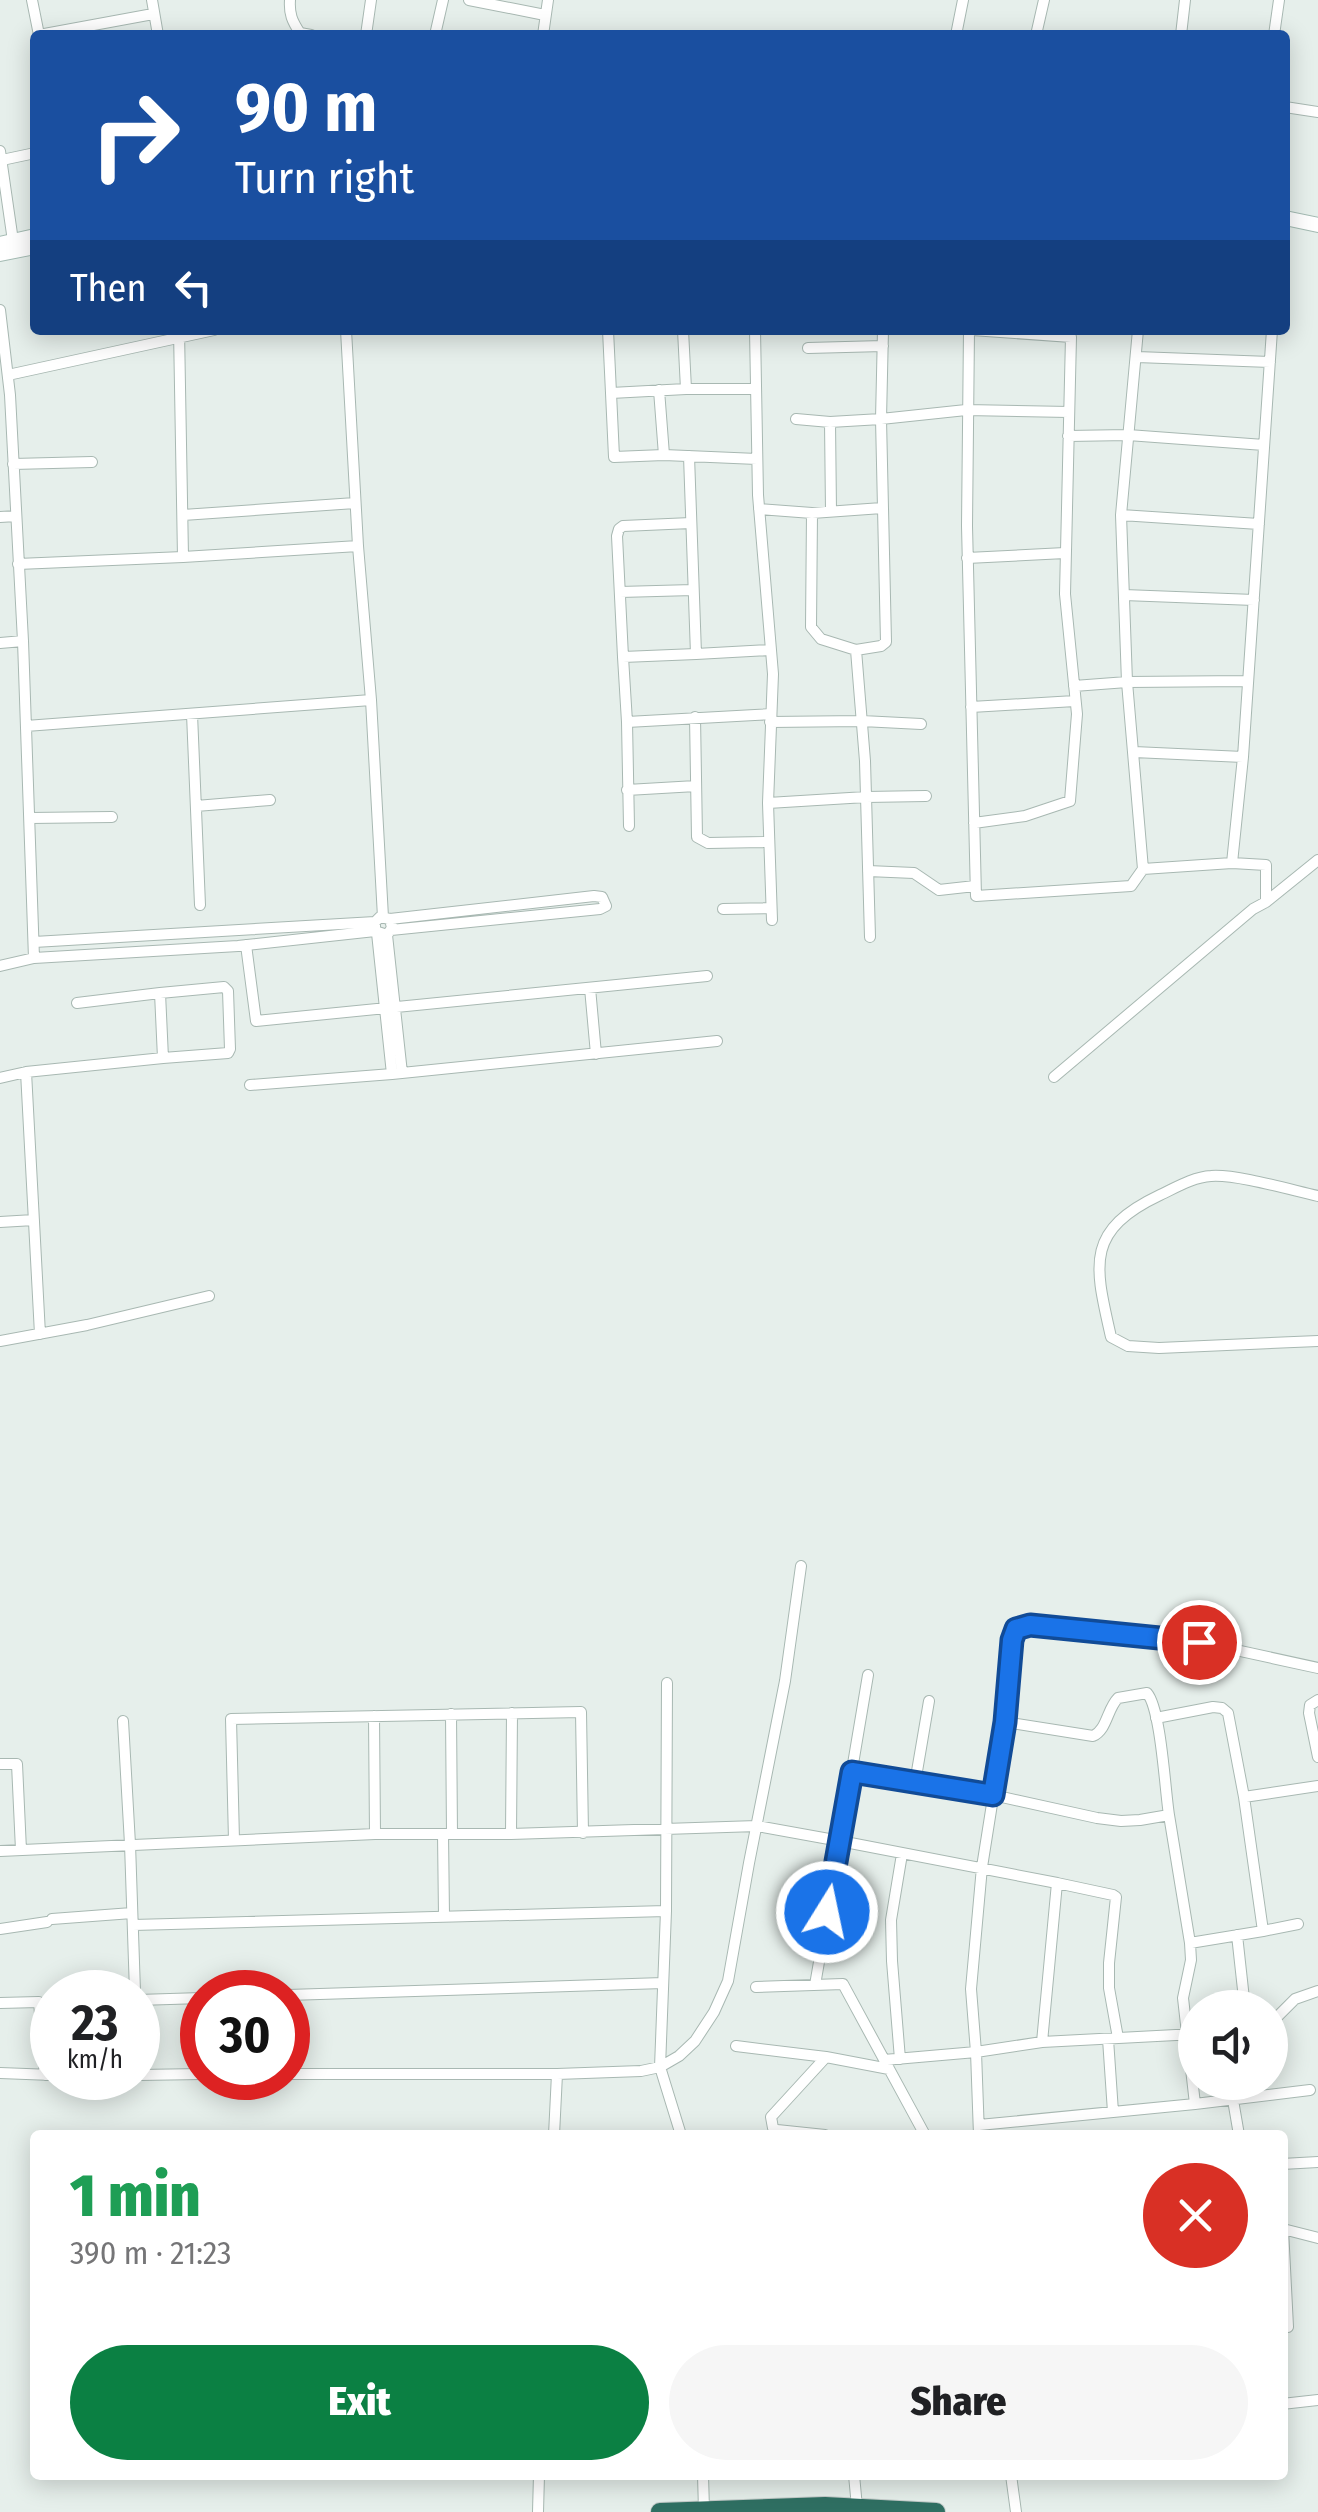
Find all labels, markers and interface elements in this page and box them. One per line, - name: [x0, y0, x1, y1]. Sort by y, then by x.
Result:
- text: 90 m: [235, 66, 377, 150]
- icon: right: [70, 70, 200, 200]
- text: Turn right: [235, 151, 414, 205]
- icon: left: [166, 260, 221, 315]
- text: Then: [70, 265, 146, 311]
- pin: [1157, 1600, 1242, 1685]
- icon: arrive: [1172, 1615, 1227, 1670]
- position arrow: [775, 1860, 879, 1964]
- speed limit sign: 30: [180, 1970, 310, 2100]
- map controls: [1178, 1990, 1288, 2100]
- button: sound: [1178, 1990, 1288, 2100]
- text: 23: [72, 1993, 118, 2053]
- text: km/h: [67, 2045, 123, 2075]
- text: 1 min: [70, 2160, 201, 2232]
- button: close: [1143, 2163, 1248, 2268]
- text: 390 m · 21:23: [70, 2234, 231, 2272]
- button: Exit: [70, 2345, 649, 2460]
- button: Share: [669, 2345, 1248, 2460]

